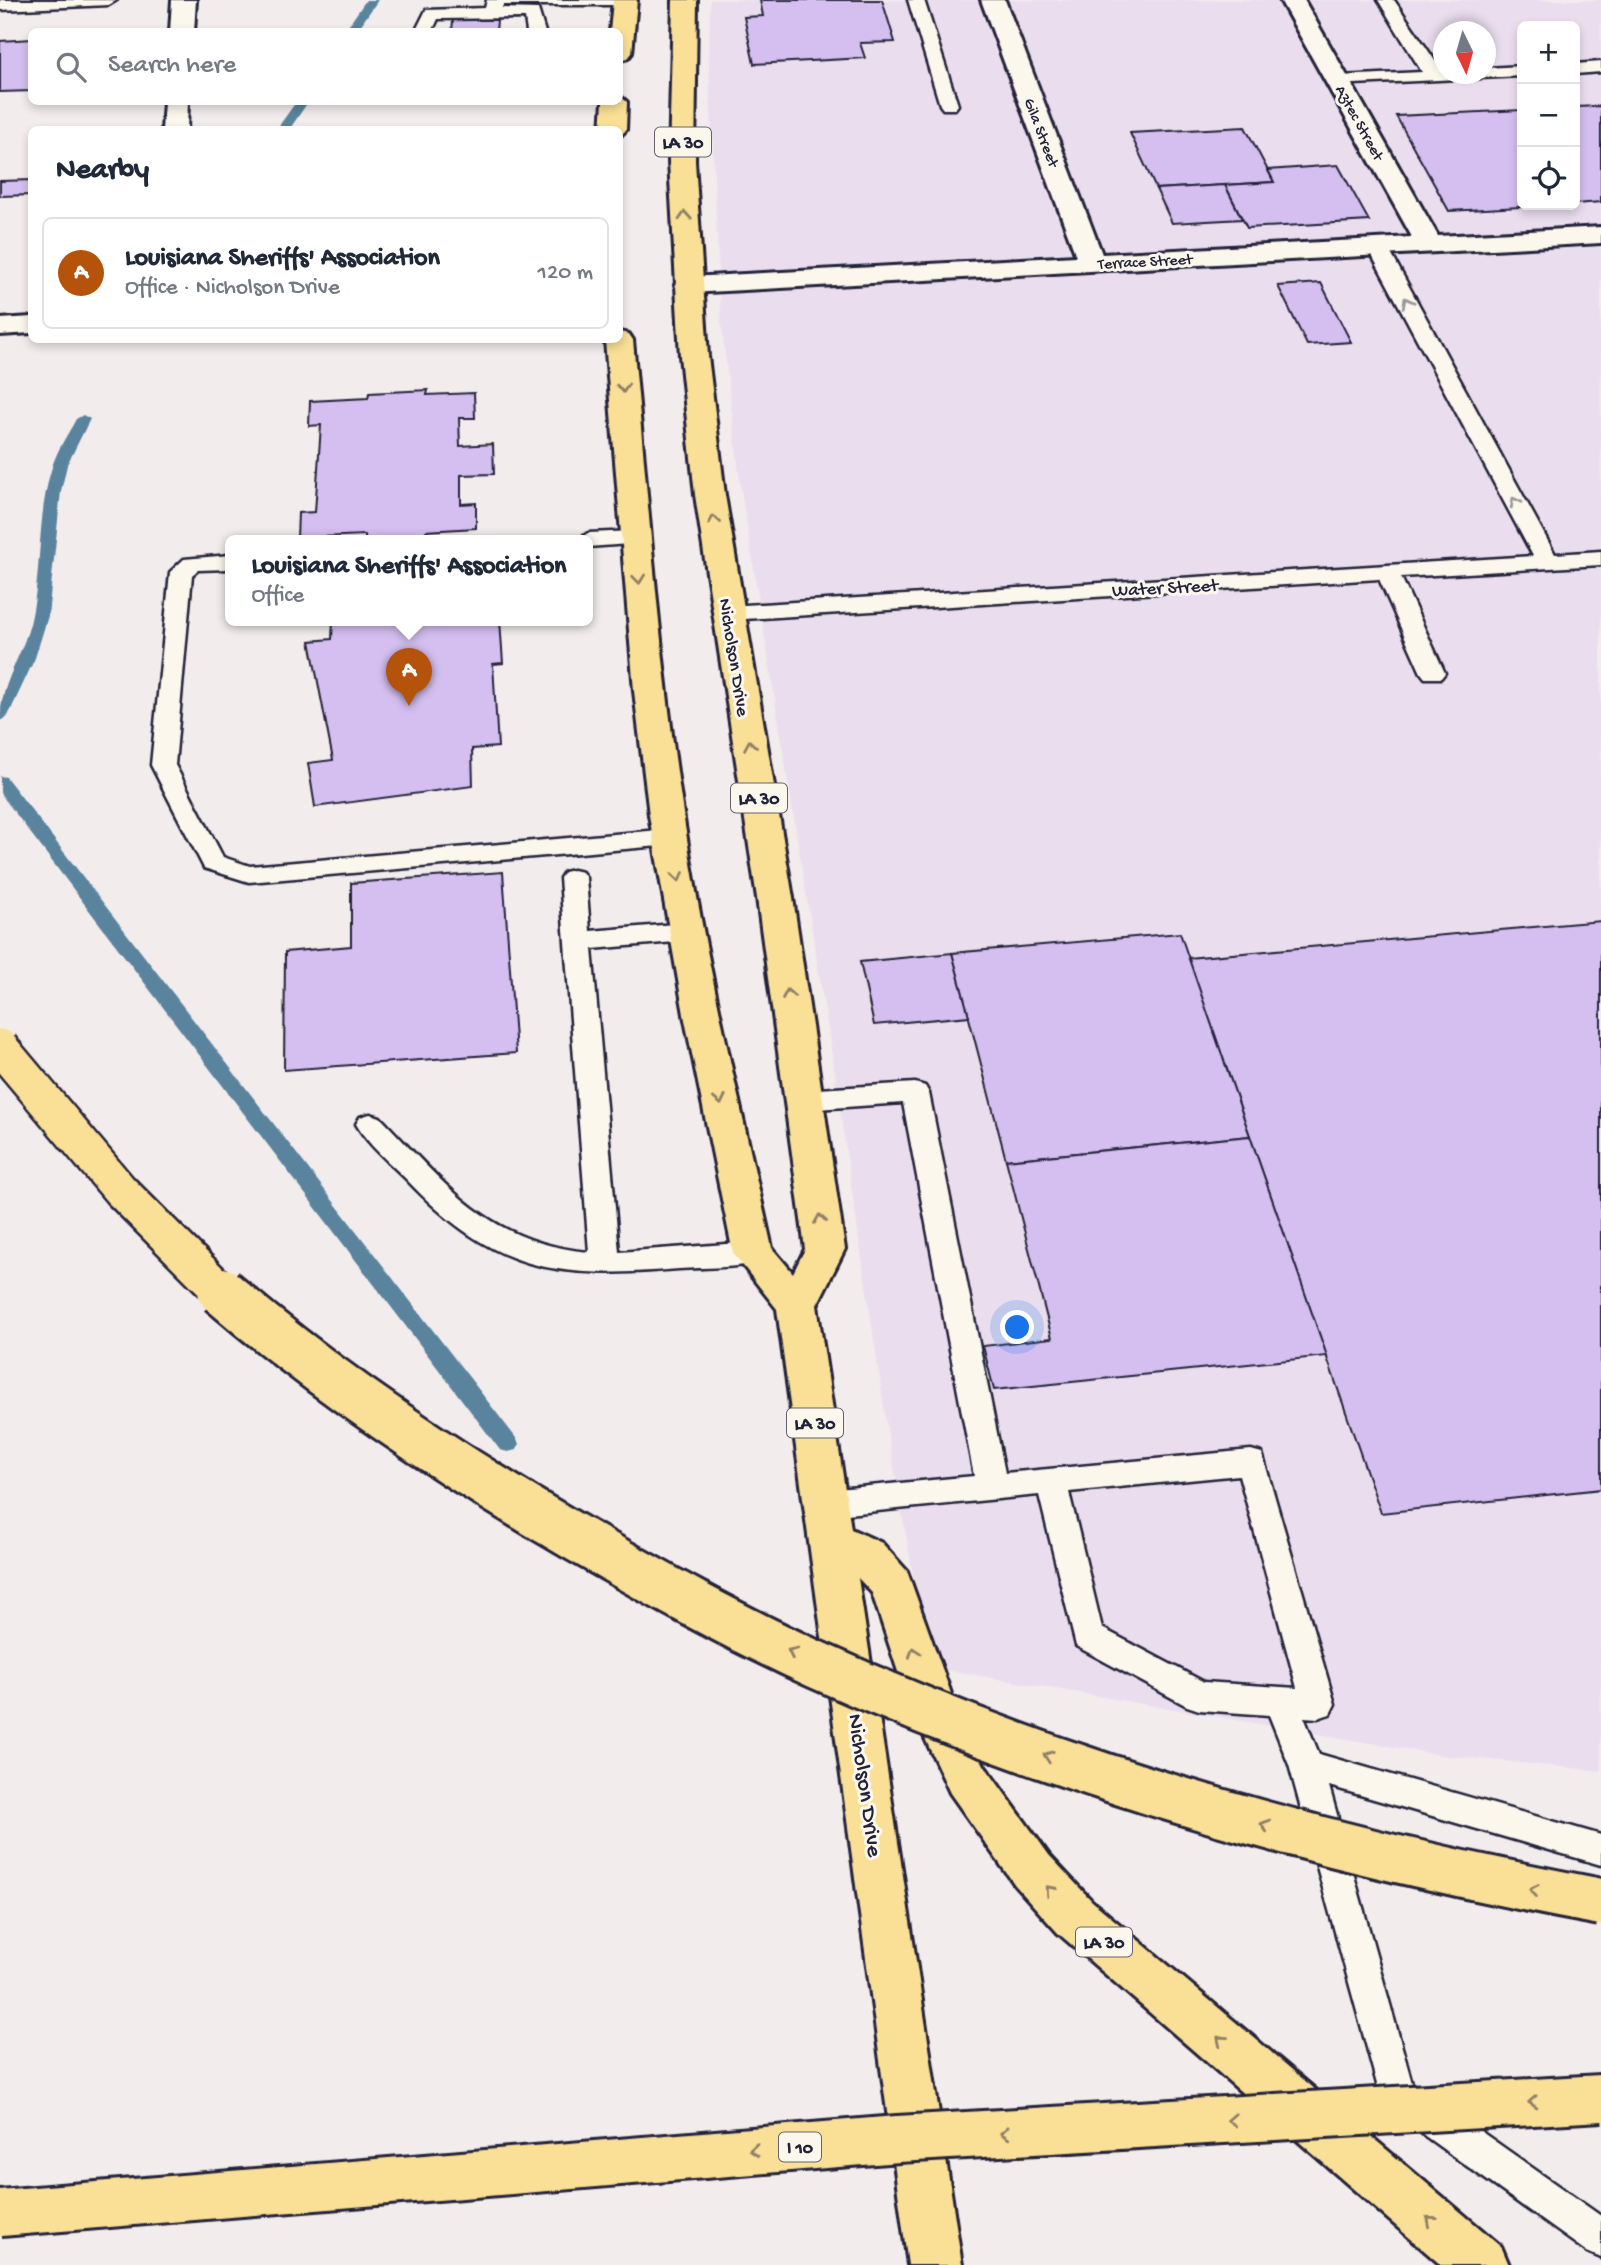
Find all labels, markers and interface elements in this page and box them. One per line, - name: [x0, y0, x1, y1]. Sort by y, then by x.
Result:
- north arrow: [1433, 21, 1496, 84]
- map controls: [1517, 21, 1580, 210]
- button: +: [1517, 21, 1580, 84]
- search box: [28, 28, 623, 105]
- icon: search: [52, 48, 90, 86]
- text: Search here: [108, 51, 236, 82]
- street label: Aztec Street: [1329, 83, 1387, 166]
- button: −: [1517, 84, 1580, 147]
- street label: Gila Street: [1018, 96, 1062, 172]
- road number: LA 30: [655, 127, 711, 156]
- button: locate: [1517, 147, 1580, 210]
- text: Nearby: [56, 154, 149, 189]
- one-way arrow: [678, 211, 693, 222]
- text: Louisiana Sheriffs' Association: [125, 244, 440, 275]
- street label: Terrace Street: [1096, 251, 1194, 276]
- text: A: [74, 260, 88, 287]
- text: 120 m: [538, 260, 593, 287]
- text: Office · Nicholson Drive: [125, 275, 340, 302]
- one-way arrow: [1402, 296, 1415, 309]
- one-way arrow: [615, 383, 630, 394]
- one-way arrow: [1510, 497, 1523, 509]
- one-way arrow: [707, 514, 722, 526]
- popup: [225, 535, 593, 626]
- text: Louisiana Sheriffs' Association: [252, 552, 566, 583]
- one-way arrow: [631, 573, 646, 584]
- street label: Water Street: [1112, 575, 1221, 604]
- text: Office: [252, 583, 304, 610]
- street label: Nicholson Drive: [712, 597, 753, 718]
- pin: A: [386, 648, 432, 706]
- one-way arrow: [743, 739, 758, 751]
- road number: LA 30: [731, 784, 787, 812]
- one-way arrow: [670, 871, 685, 883]
- one-way arrow: [781, 988, 796, 1000]
- one-way arrow: [712, 1094, 726, 1106]
- one-way arrow: [813, 1213, 828, 1225]
- your location: [1000, 1310, 1034, 1344]
- road number: LA 30: [787, 1408, 843, 1438]
- one-way arrow: [787, 1646, 799, 1660]
- one-way arrow: [908, 1646, 922, 1659]
- street label: Nicholson Drive: [840, 1712, 887, 1860]
- one-way arrow: [1043, 1750, 1055, 1764]
- one-way arrow: [1259, 1819, 1271, 1833]
- one-way arrow: [1528, 1883, 1540, 1898]
- one-way arrow: [1046, 1885, 1058, 1898]
- road number: LA 30: [1076, 1928, 1132, 1956]
- one-way arrow: [1216, 2036, 1229, 2048]
- one-way arrow: [1527, 2095, 1538, 2110]
- one-way arrow: [1227, 2112, 1238, 2127]
- one-way arrow: [999, 2125, 1010, 2140]
- road number: I 10: [779, 2132, 821, 2162]
- one-way arrow: [748, 2142, 759, 2157]
- one-way arrow: [1425, 2216, 1438, 2228]

